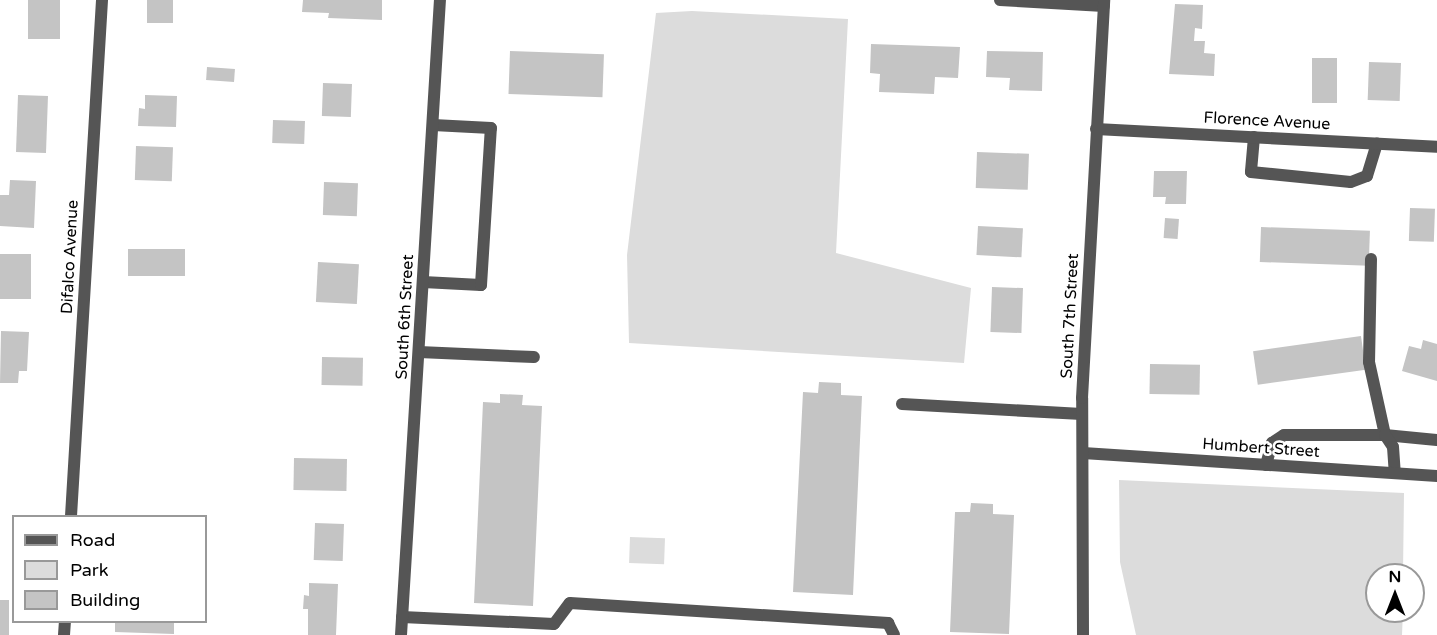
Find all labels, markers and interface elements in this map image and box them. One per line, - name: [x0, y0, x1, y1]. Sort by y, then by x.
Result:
- street label: Florence Avenue: [1203, 108, 1331, 134]
- street label: Difalco Avenue: [57, 199, 83, 315]
- street label: South 7th Street: [1057, 253, 1083, 379]
- street label: South 6th Street: [392, 254, 418, 380]
- street label: Humbert Street: [1202, 434, 1320, 462]
- legend: [12, 515, 207, 623]
- text: Road: [70, 529, 115, 551]
- text: Park: [70, 559, 108, 581]
- north arrow: [1365, 563, 1425, 623]
- text: N: [1389, 567, 1401, 587]
- text: Building: [70, 589, 140, 611]

